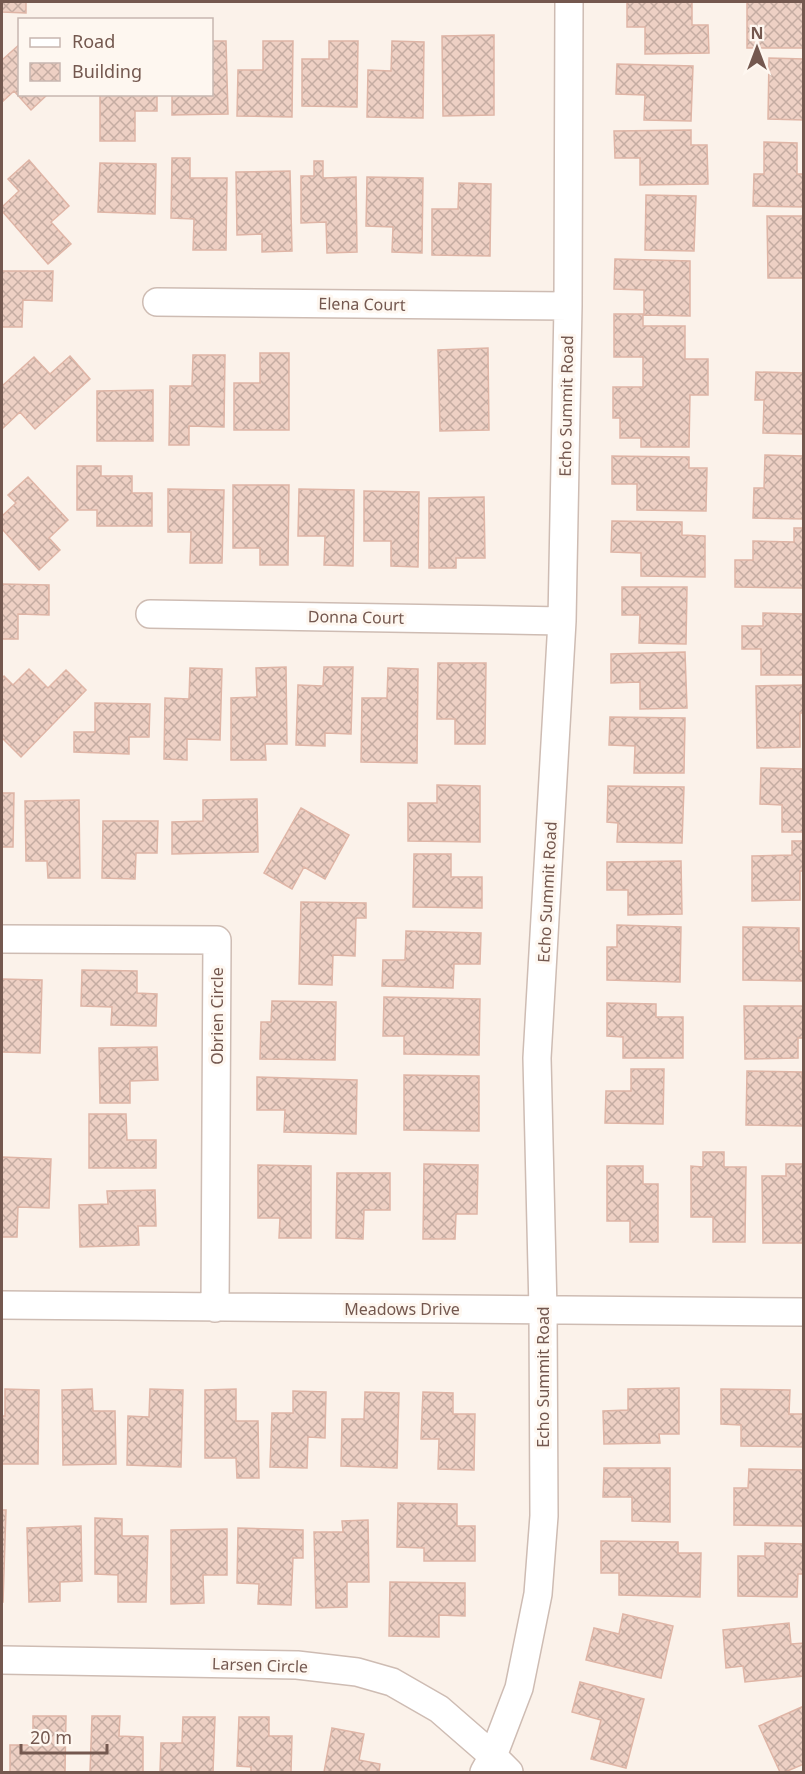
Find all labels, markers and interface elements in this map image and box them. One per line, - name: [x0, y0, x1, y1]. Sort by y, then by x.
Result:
- legend: [18, 18, 213, 96]
- north arrow: [727, 18, 787, 78]
- text: N: [750, 22, 764, 44]
- text: Road: [72, 29, 115, 53]
- text: Building: [72, 59, 142, 83]
- street label: Elena Court: [318, 292, 406, 316]
- street label: Echo Summit Road: [554, 335, 578, 477]
- street label: Donna Court: [308, 605, 405, 629]
- street label: Echo Summit Road: [532, 821, 562, 963]
- street label: Obrien Circle: [206, 967, 228, 1065]
- street label: Meadows Drive: [344, 1298, 460, 1320]
- street label: Echo Summit Road: [532, 1306, 554, 1448]
- street label: Larsen Circle: [212, 1652, 308, 1678]
- scale bar: [21, 1717, 106, 1755]
- text: 20 m: [30, 1725, 72, 1749]

